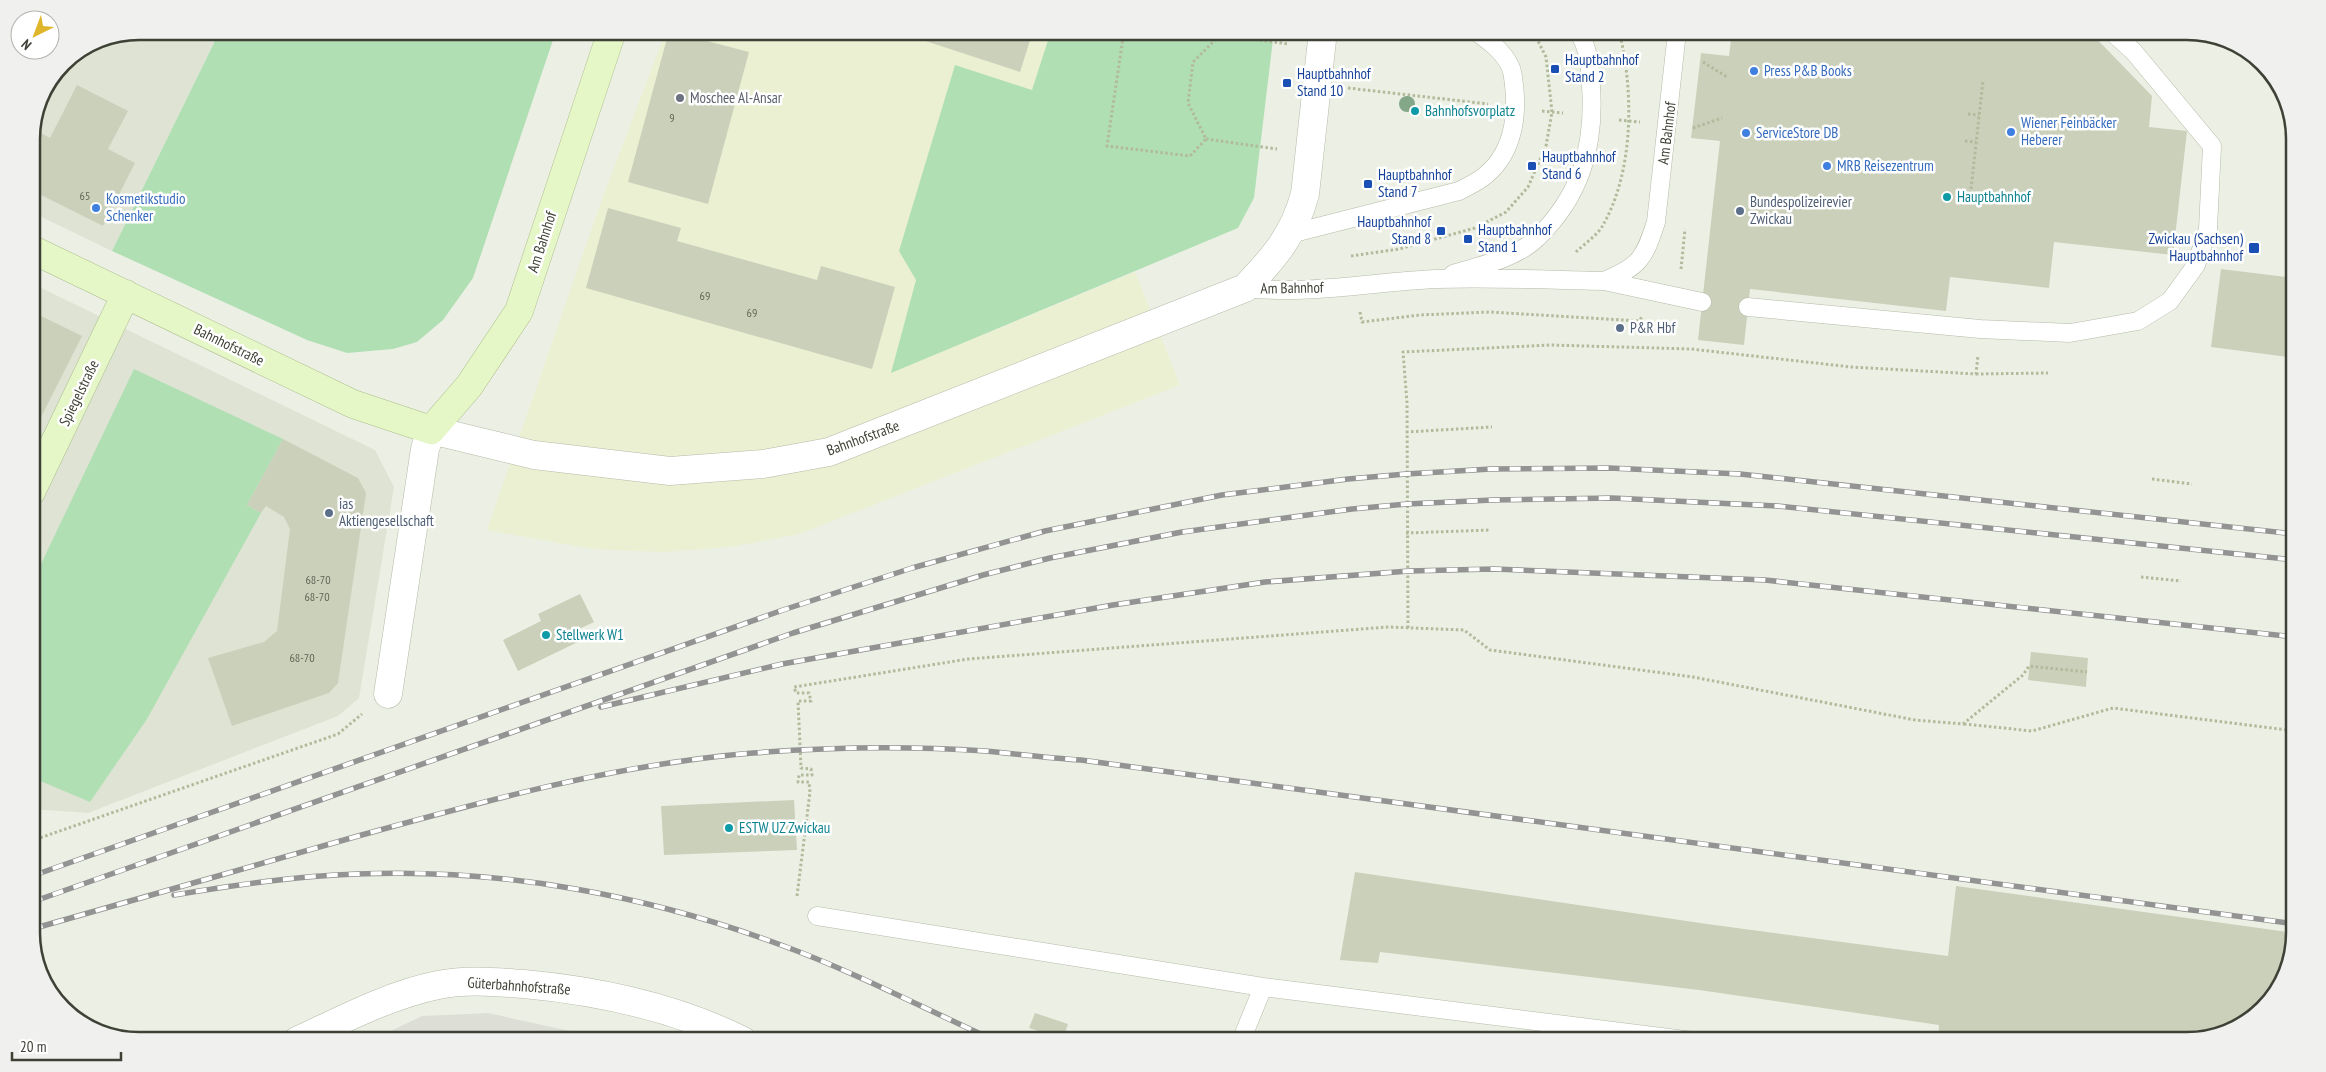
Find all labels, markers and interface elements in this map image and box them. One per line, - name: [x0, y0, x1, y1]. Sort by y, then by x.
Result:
- north arrow: [10, 10, 60, 60]
- text: N: [17, 35, 35, 54]
- place label: Hauptbahnhof Stand 2: [1565, 50, 1640, 86]
- place label: Press P&B Books: [1764, 61, 1852, 80]
- marker: Hauptbahnhof Stand 2: [1549, 63, 1561, 75]
- place label: Hauptbahnhof Stand 10: [1297, 64, 1372, 100]
- marker: Press P&B Books: [1748, 65, 1760, 77]
- marker: Hauptbahnhof Stand 10: [1281, 77, 1293, 89]
- place label: Moschee Al-Ansar: [690, 88, 783, 107]
- marker: Moschee Al-Ansar: [674, 92, 686, 104]
- street label: Am Bahnhof: [1653, 99, 1680, 165]
- place label: Bahnhofsvorplatz: [1425, 101, 1515, 120]
- marker: Bahnhofsvorplatz: [1409, 105, 1421, 117]
- house number: 9: [669, 110, 675, 125]
- place label: Wiener Feinbäcker Heberer: [2021, 113, 2118, 149]
- place label: ServiceStore DB: [1756, 123, 1838, 142]
- marker: Wiener Feinbäcker Heberer: [2005, 126, 2017, 138]
- marker: ServiceStore DB: [1740, 127, 1752, 139]
- place label: Hauptbahnhof Stand 6: [1542, 147, 1617, 183]
- place label: MRB Reisezentrum: [1837, 156, 1934, 175]
- marker: Hauptbahnhof Stand 6: [1526, 160, 1538, 172]
- marker: MRB Reisezentrum: [1821, 160, 1833, 172]
- place label: Hauptbahnhof Stand 7: [1378, 165, 1453, 201]
- marker: Hauptbahnhof Stand 7: [1362, 178, 1374, 190]
- place label: Hauptbahnhof: [1957, 187, 2032, 206]
- house number: 65: [80, 188, 90, 203]
- place label: Kosmetikstudio Schenker: [106, 189, 185, 225]
- marker: Hauptbahnhof: [1941, 191, 1953, 203]
- place label: Bundespolizeirevier Zwickau: [1750, 192, 1853, 228]
- marker: Kosmetikstudio Schenker: [90, 202, 102, 214]
- marker: Bundespolizeirevier Zwickau: [1734, 205, 1746, 217]
- street label: Am Bahnhof: [523, 208, 561, 275]
- place label: Hauptbahnhof Stand 8: [1357, 212, 1432, 248]
- place label: Hauptbahnhof Stand 1: [1478, 220, 1553, 256]
- marker: Hauptbahnhof Stand 8: [1435, 225, 1447, 237]
- place label: Zwickau (Sachsen) Hauptbahnhof: [2149, 229, 2244, 265]
- marker: Hauptbahnhof Stand 1: [1462, 233, 1474, 245]
- marker: Zwickau (Sachsen) Hauptbahnhof: [2247, 241, 2261, 255]
- street label: Am Bahnhof: [1260, 277, 1325, 298]
- house number: 69: [700, 288, 710, 303]
- house number: 69: [747, 305, 757, 320]
- place label: P&R Hbf: [1630, 318, 1676, 337]
- street label: Bahnhofstraße: [191, 319, 267, 370]
- marker: P&R Hbf: [1614, 322, 1626, 334]
- street label: Spiegelstraße: [54, 357, 103, 429]
- street label: Bahnhofstraße: [824, 416, 902, 459]
- place label: ias Aktiengesellschaft: [339, 494, 434, 530]
- marker: ias Aktiengesellschaft: [323, 507, 335, 519]
- house number: 68-70: [305, 572, 331, 587]
- house number: 68-70: [304, 589, 330, 604]
- place label: Stellwerk W1: [556, 625, 624, 644]
- marker: Stellwerk W1: [540, 629, 552, 641]
- house number: 68-70: [289, 650, 315, 665]
- place label: ESTW UZ Zwickau: [739, 818, 830, 837]
- marker: ESTW UZ Zwickau: [723, 822, 735, 834]
- street label: Güterbahnhofstraße: [467, 972, 571, 999]
- scale bar: [12, 1030, 121, 1062]
- text: 20 m: [20, 1037, 46, 1056]

